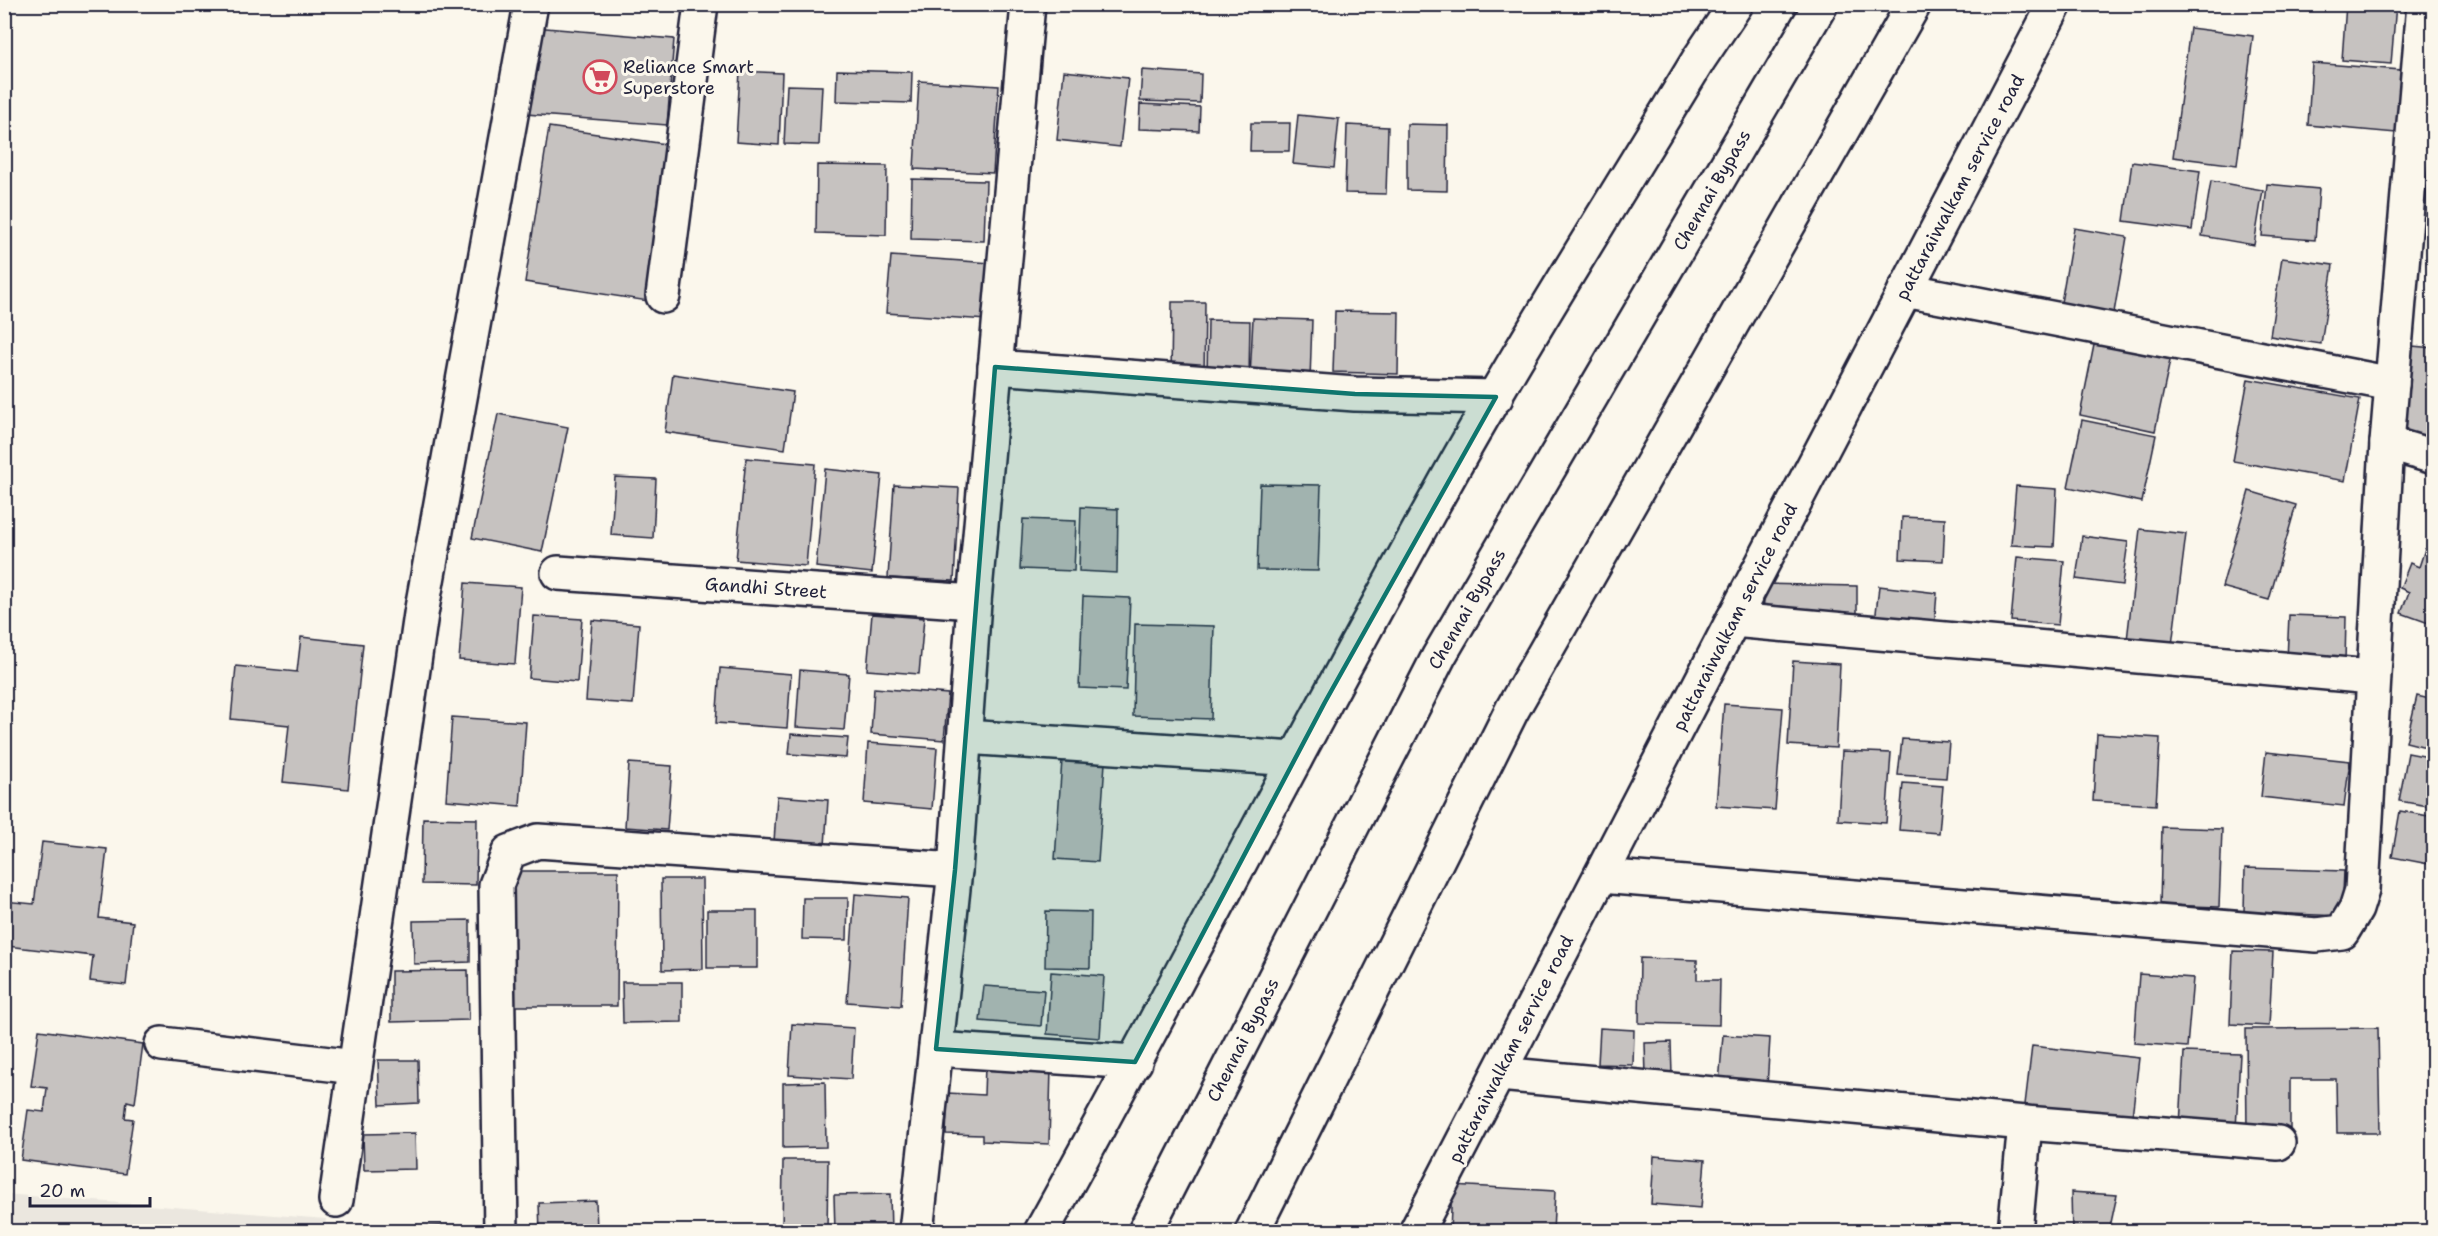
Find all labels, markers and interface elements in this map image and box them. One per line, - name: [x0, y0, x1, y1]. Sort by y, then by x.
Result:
- place label: Reliance Smart Superstore: [623, 55, 754, 100]
- supermarket icon: Reliance Smart Superstore: [582, 59, 618, 95]
- street label: pattaraiwalkam service road: [1890, 70, 2030, 304]
- street label: Chennai Bypass: [1668, 125, 1756, 255]
- street label: pattaraiwalkam service road: [1667, 499, 1803, 735]
- street label: Chennai Bypass: [1423, 544, 1511, 674]
- street label: Gandhi Street: [704, 572, 828, 604]
- street label: pattaraiwalkam service road: [1443, 931, 1579, 1167]
- street label: Chennai Bypass: [1201, 974, 1285, 1106]
- scale bar: [30, 1170, 150, 1208]
- text: 20 m: [39, 1179, 85, 1203]

